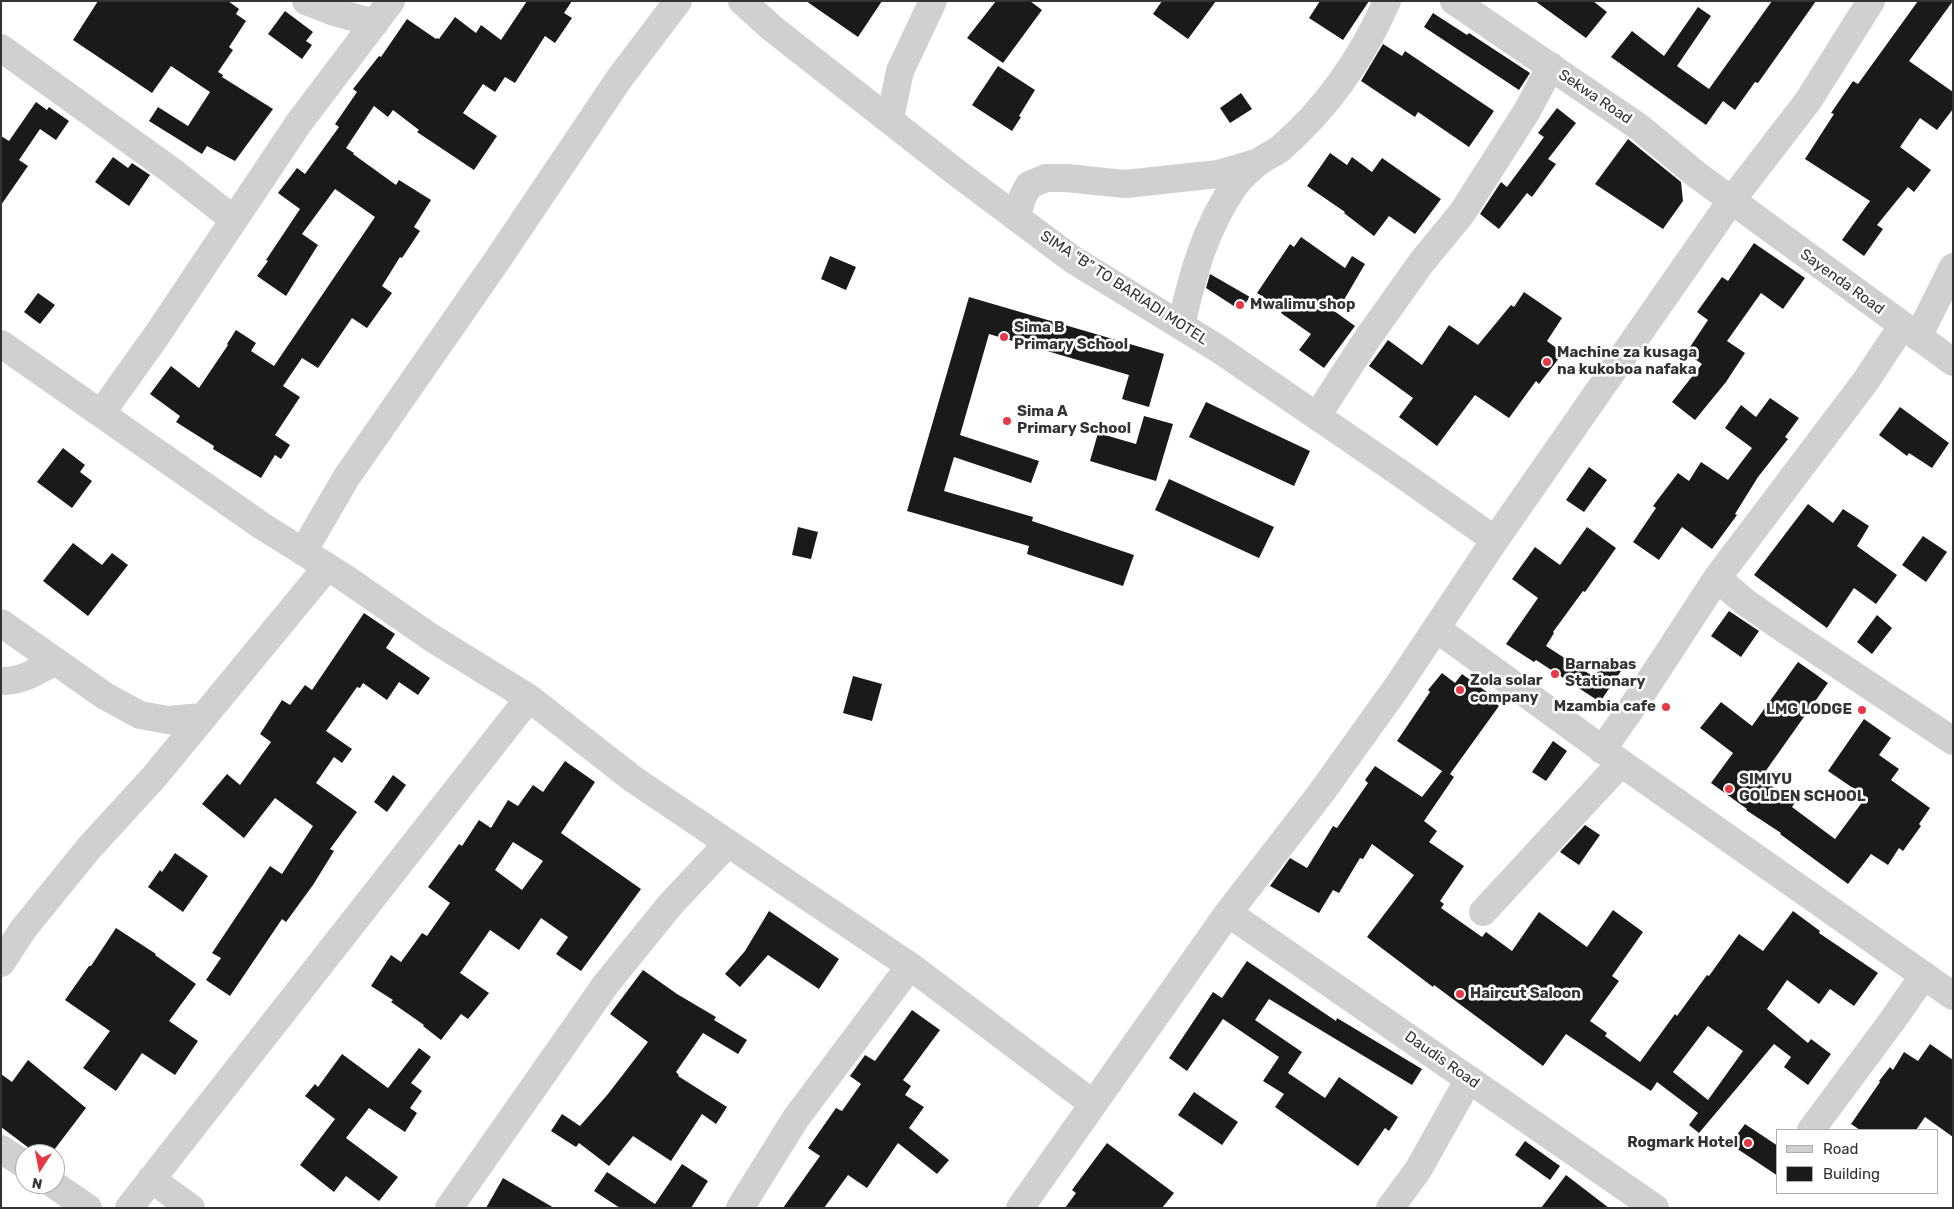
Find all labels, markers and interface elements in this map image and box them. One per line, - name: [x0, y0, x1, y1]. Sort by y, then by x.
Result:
- street label: Sekwa Road: [1555, 66, 1635, 128]
- street label: SIMA "B" TO BARIADI MOTEL: [1037, 227, 1211, 349]
- street label: Sayenda Road: [1797, 246, 1887, 318]
- place label: Mwalimu shop: [1250, 296, 1355, 314]
- marker: Mwalimu shop: [1234, 299, 1246, 311]
- place label: Sima B Primary School: [1014, 319, 1128, 354]
- marker: Sima B Primary School: [998, 331, 1010, 343]
- place label: Machine za kusaga na kukoboa nafaka: [1557, 344, 1697, 379]
- marker: Machine za kusaga na kukoboa nafaka: [1541, 356, 1553, 368]
- place label: Sima A Primary School: [1017, 403, 1131, 438]
- marker: Sima A Primary School: [1001, 415, 1013, 427]
- place label: Barnabas Stationary: [1565, 656, 1645, 691]
- marker: Barnabas Stationary: [1549, 668, 1561, 680]
- place label: Zola solar company: [1470, 672, 1543, 707]
- marker: Zola solar company: [1454, 684, 1466, 696]
- place label: Mzambia cafe: [1554, 698, 1656, 716]
- marker: Mzambia cafe: [1660, 701, 1672, 713]
- place label: LMG LODGE: [1766, 701, 1852, 719]
- marker: LMG LODGE: [1856, 704, 1868, 716]
- place label: SIMIYU GOLDEN SCHOOL: [1739, 771, 1866, 806]
- marker: SIMIYU GOLDEN SCHOOL: [1723, 783, 1735, 795]
- place label: Haircut Saloon: [1470, 985, 1581, 1003]
- marker: Haircut Saloon: [1454, 988, 1466, 1000]
- street label: Daudis Road: [1401, 1028, 1483, 1092]
- legend: [1776, 1129, 1939, 1194]
- place label: Rogmark Hotel: [1627, 1134, 1738, 1152]
- marker: Rogmark Hotel: [1742, 1137, 1754, 1149]
- text: Road: [1823, 1140, 1859, 1158]
- north arrow: [15, 1144, 65, 1194]
- text: Building: [1823, 1165, 1880, 1183]
- text: N: [31, 1174, 44, 1193]

